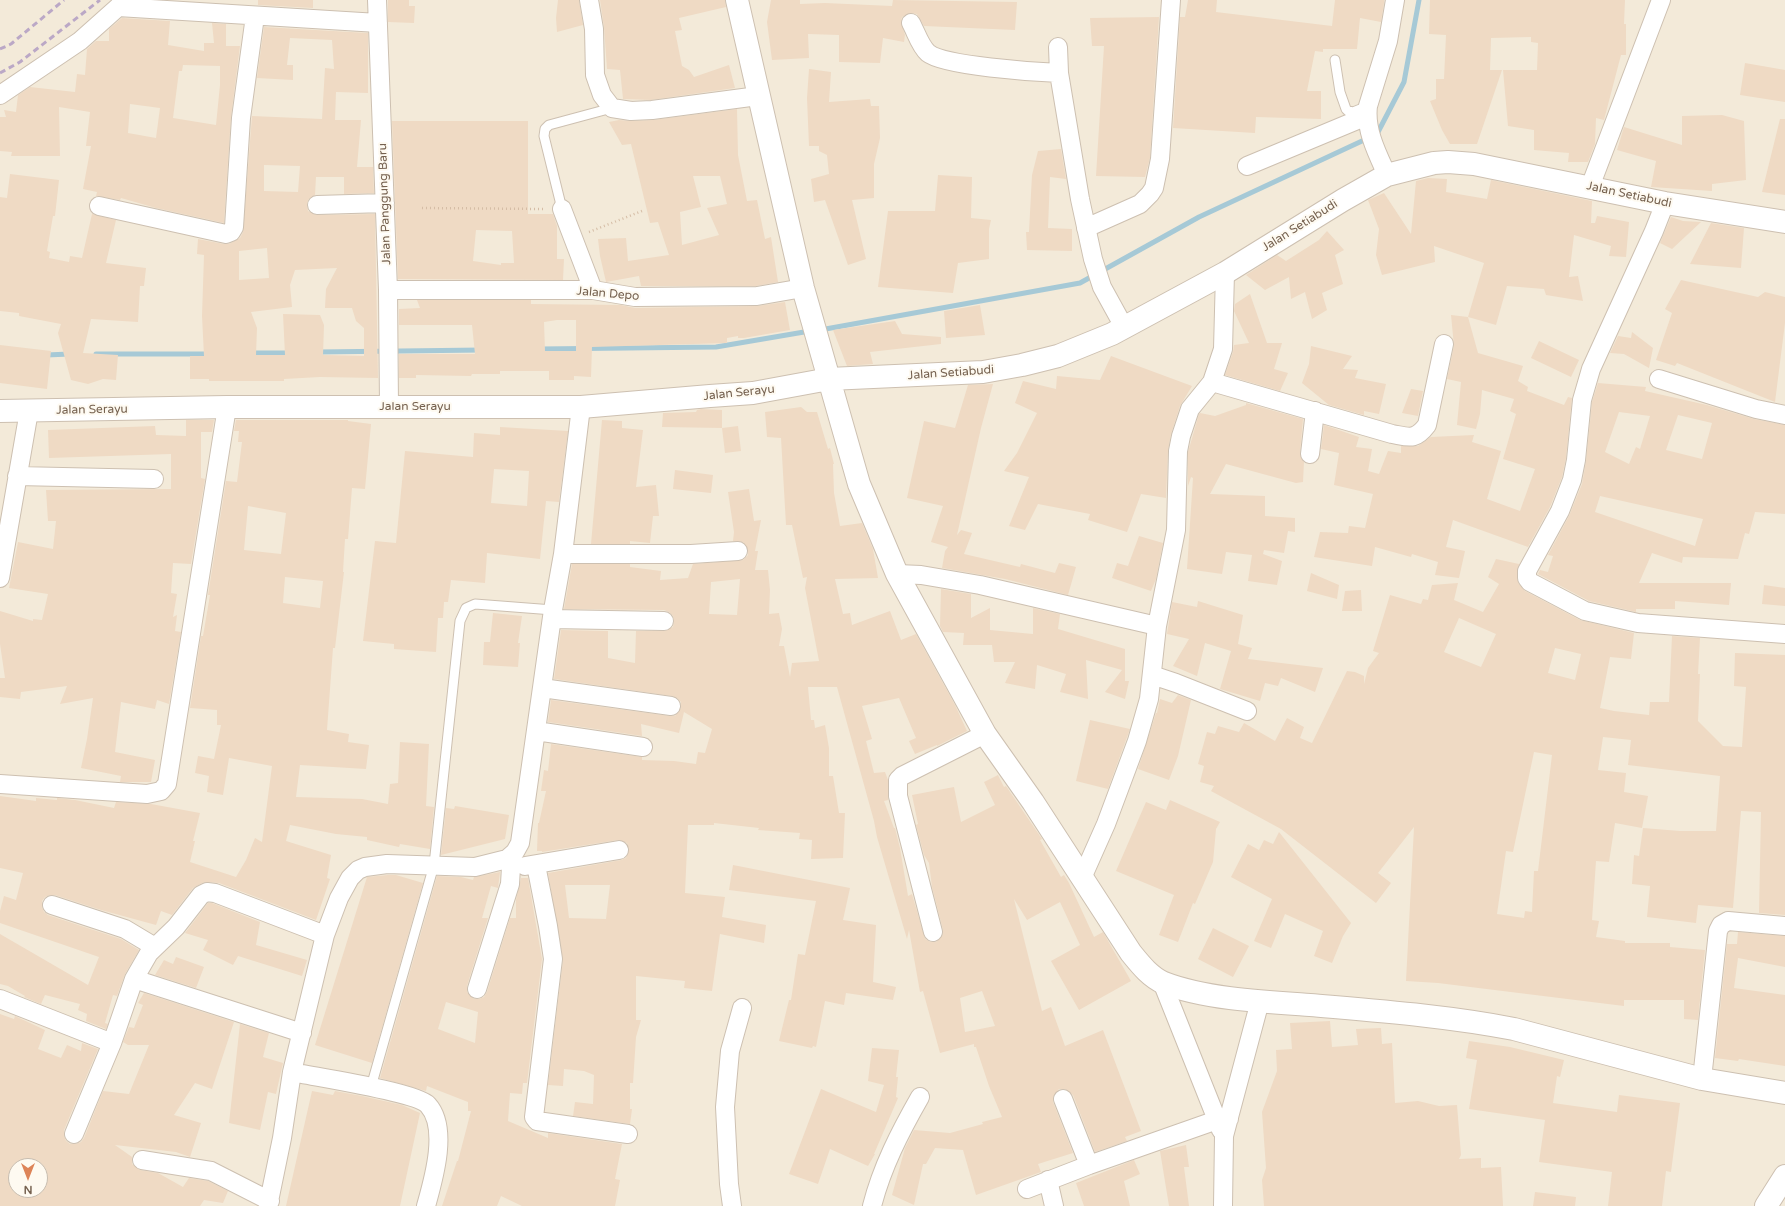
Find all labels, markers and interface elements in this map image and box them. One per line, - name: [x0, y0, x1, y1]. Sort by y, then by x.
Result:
- street label: Jalan Panggung Baru: [376, 143, 394, 265]
- street label: Jalan Setiabudi: [1585, 179, 1673, 211]
- street label: Jalan Setiabudi: [1260, 197, 1340, 255]
- street label: Jalan Depo: [576, 284, 640, 304]
- street label: Jalan Setiabudi: [907, 363, 995, 383]
- street label: Jalan Serayu: [703, 382, 775, 404]
- street label: Jalan Serayu: [379, 400, 451, 414]
- street label: Jalan Serayu: [56, 402, 128, 418]
- north arrow: [8, 1158, 48, 1198]
- text: N: [24, 1183, 32, 1196]

